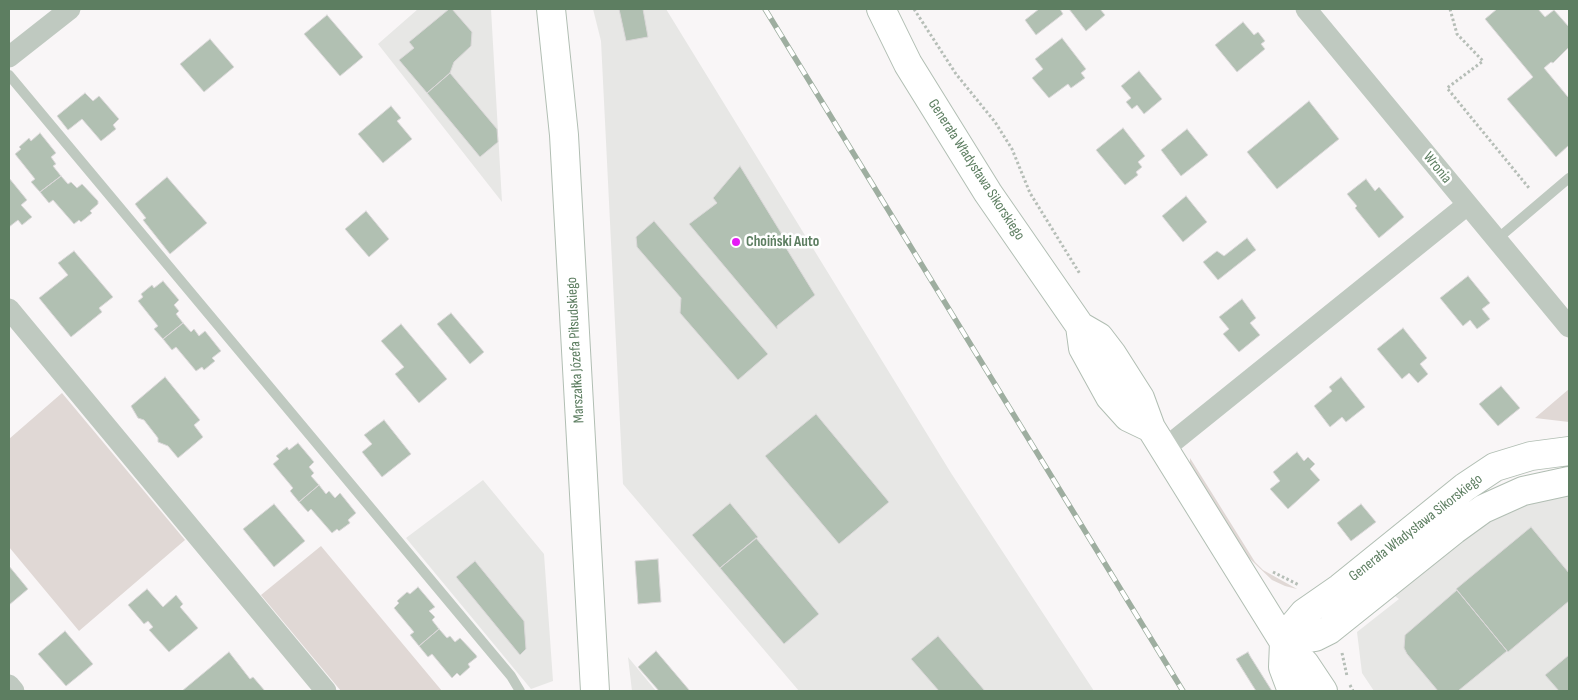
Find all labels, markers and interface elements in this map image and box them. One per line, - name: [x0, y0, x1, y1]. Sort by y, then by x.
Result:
- street label: Generała Władysława Sikorskiego: [924, 96, 1028, 244]
- street label: Wronia: [1419, 149, 1455, 187]
- place label: Choiński Auto: [746, 233, 819, 251]
- marker: Choiński Auto: [730, 236, 742, 248]
- street label: Marszałka Józefa Piłsudskiego: [563, 276, 589, 424]
- street label: Generała Władysława Sikorskiego: [1346, 470, 1486, 586]

